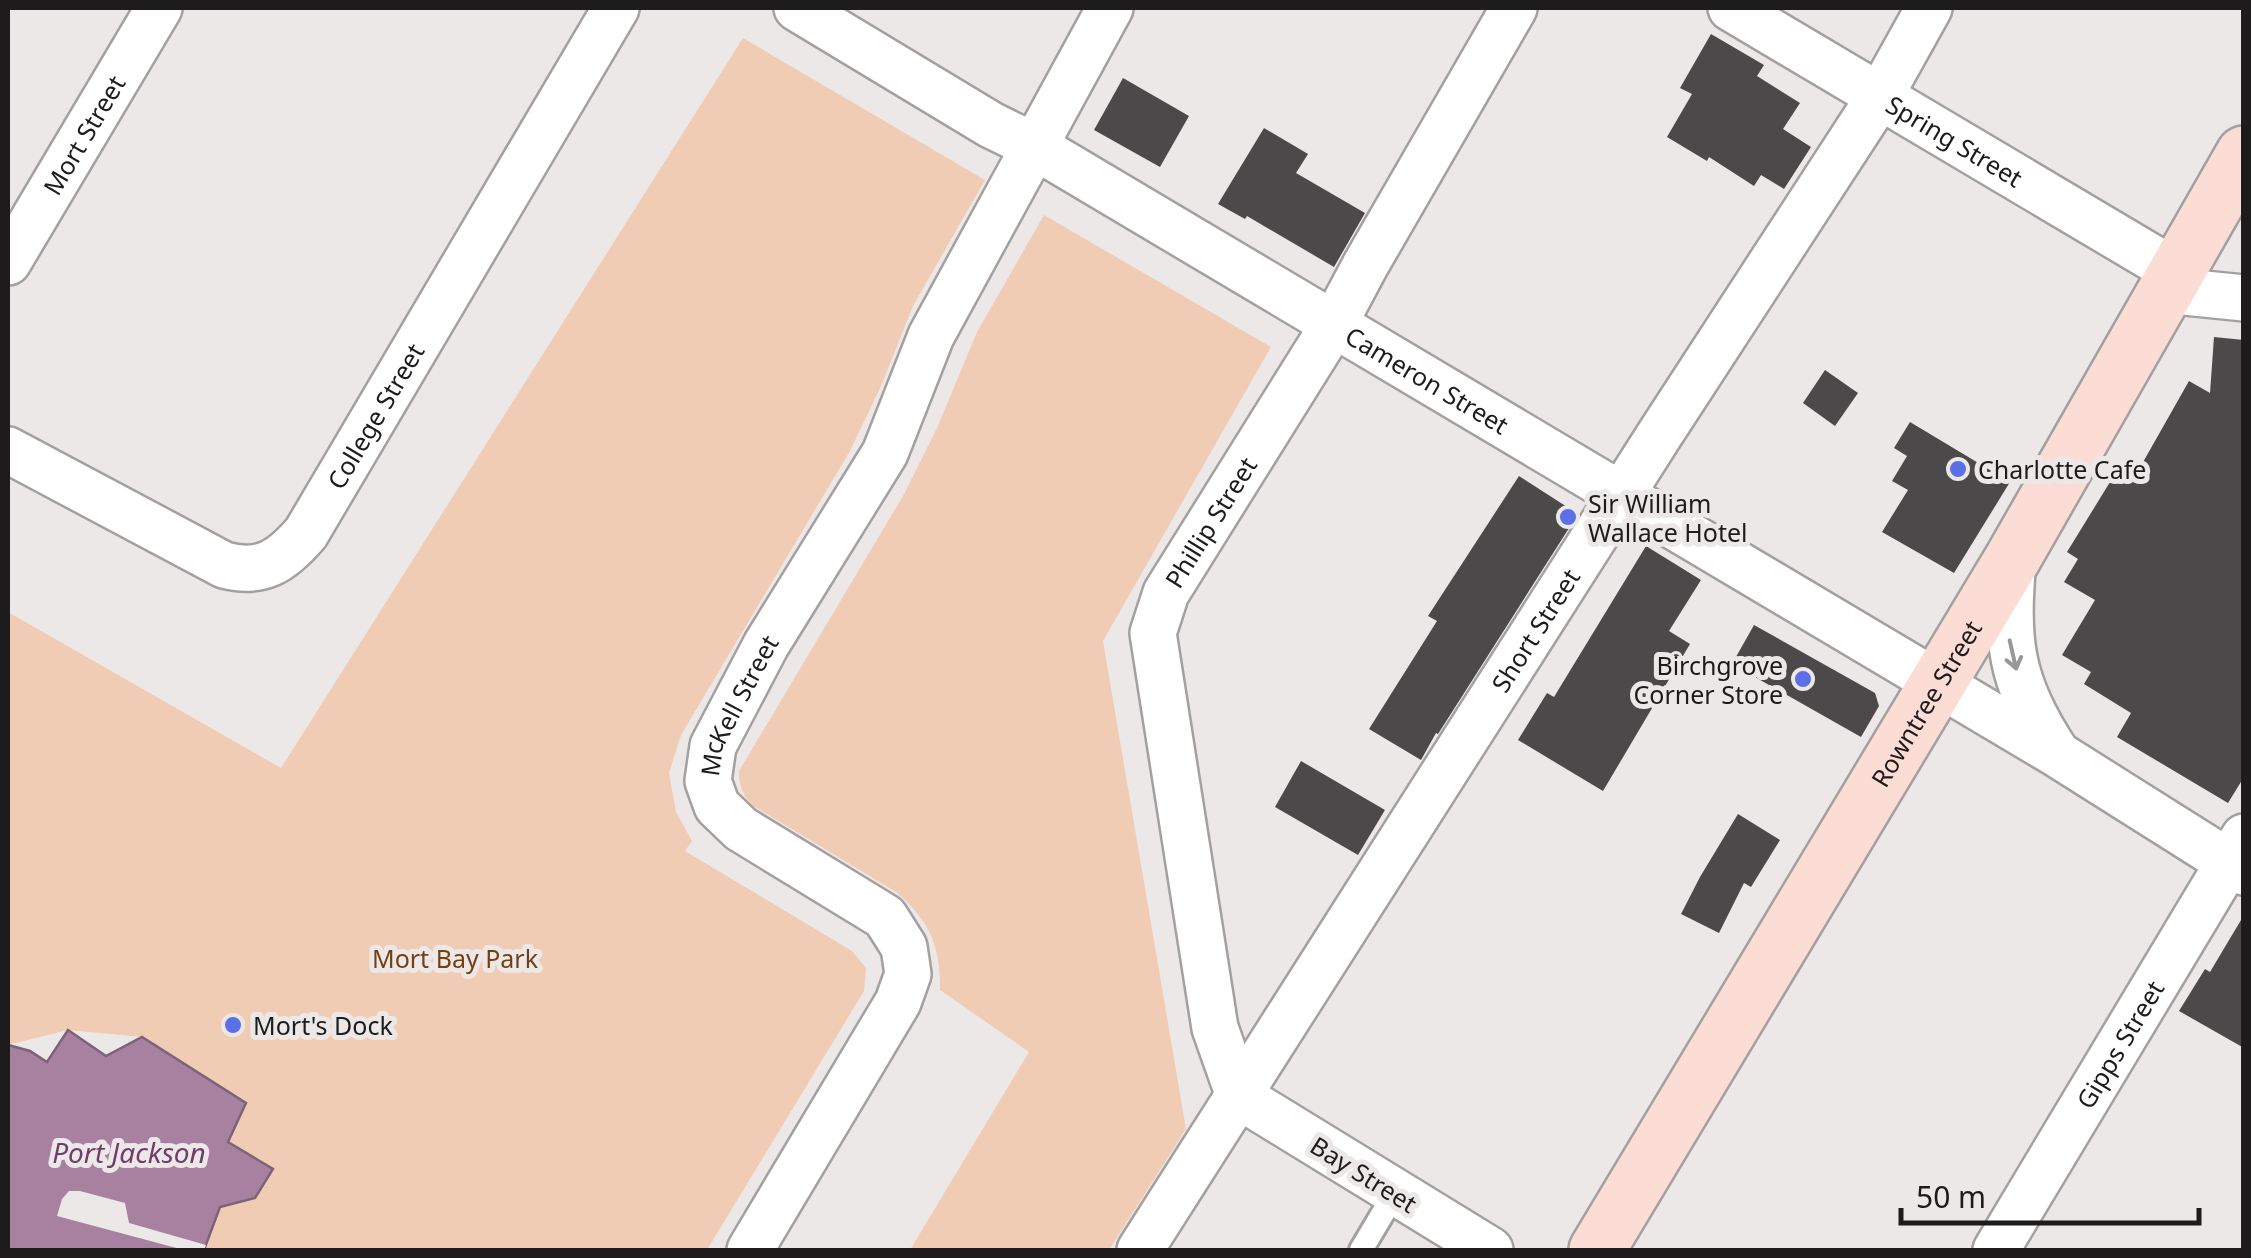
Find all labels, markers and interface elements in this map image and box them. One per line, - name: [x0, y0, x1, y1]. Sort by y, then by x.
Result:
- street label: Mort Street: [35, 69, 132, 201]
- street label: Spring Street: [1880, 87, 2029, 194]
- street label: Cameron Street: [1340, 318, 1515, 441]
- street label: College Street: [319, 337, 431, 495]
- street label: Phillip Street: [1157, 450, 1264, 594]
- place label: Charlotte Cafe: [1978, 452, 2146, 486]
- marker: Charlotte Cafe: [1947, 458, 1969, 480]
- place label: Sir William Wallace Hotel: [1588, 486, 1748, 549]
- marker: Sir William Wallace Hotel: [1557, 506, 1579, 528]
- street label: Short Street: [1483, 562, 1587, 698]
- street label: Rowntree Street: [1863, 614, 1989, 793]
- street label: McKell Street: [692, 628, 785, 778]
- one-way arrow: [2005, 638, 2024, 670]
- place label: Birchgrove Corner Store: [1634, 648, 1783, 711]
- marker: Birchgrove Corner Store: [1792, 668, 1814, 690]
- park label: Mort Bay Park: [372, 941, 539, 975]
- street label: Gipps Street: [2068, 974, 2171, 1115]
- place label: Mort's Dock: [253, 1008, 393, 1042]
- marker: Mort's Dock: [222, 1014, 244, 1036]
- street label: Bay Street: [1304, 1128, 1424, 1220]
- water label: Port Jackson: [52, 1133, 206, 1171]
- scale bar: [1901, 1163, 2198, 1225]
- text: 50 m: [1916, 1176, 1986, 1217]

